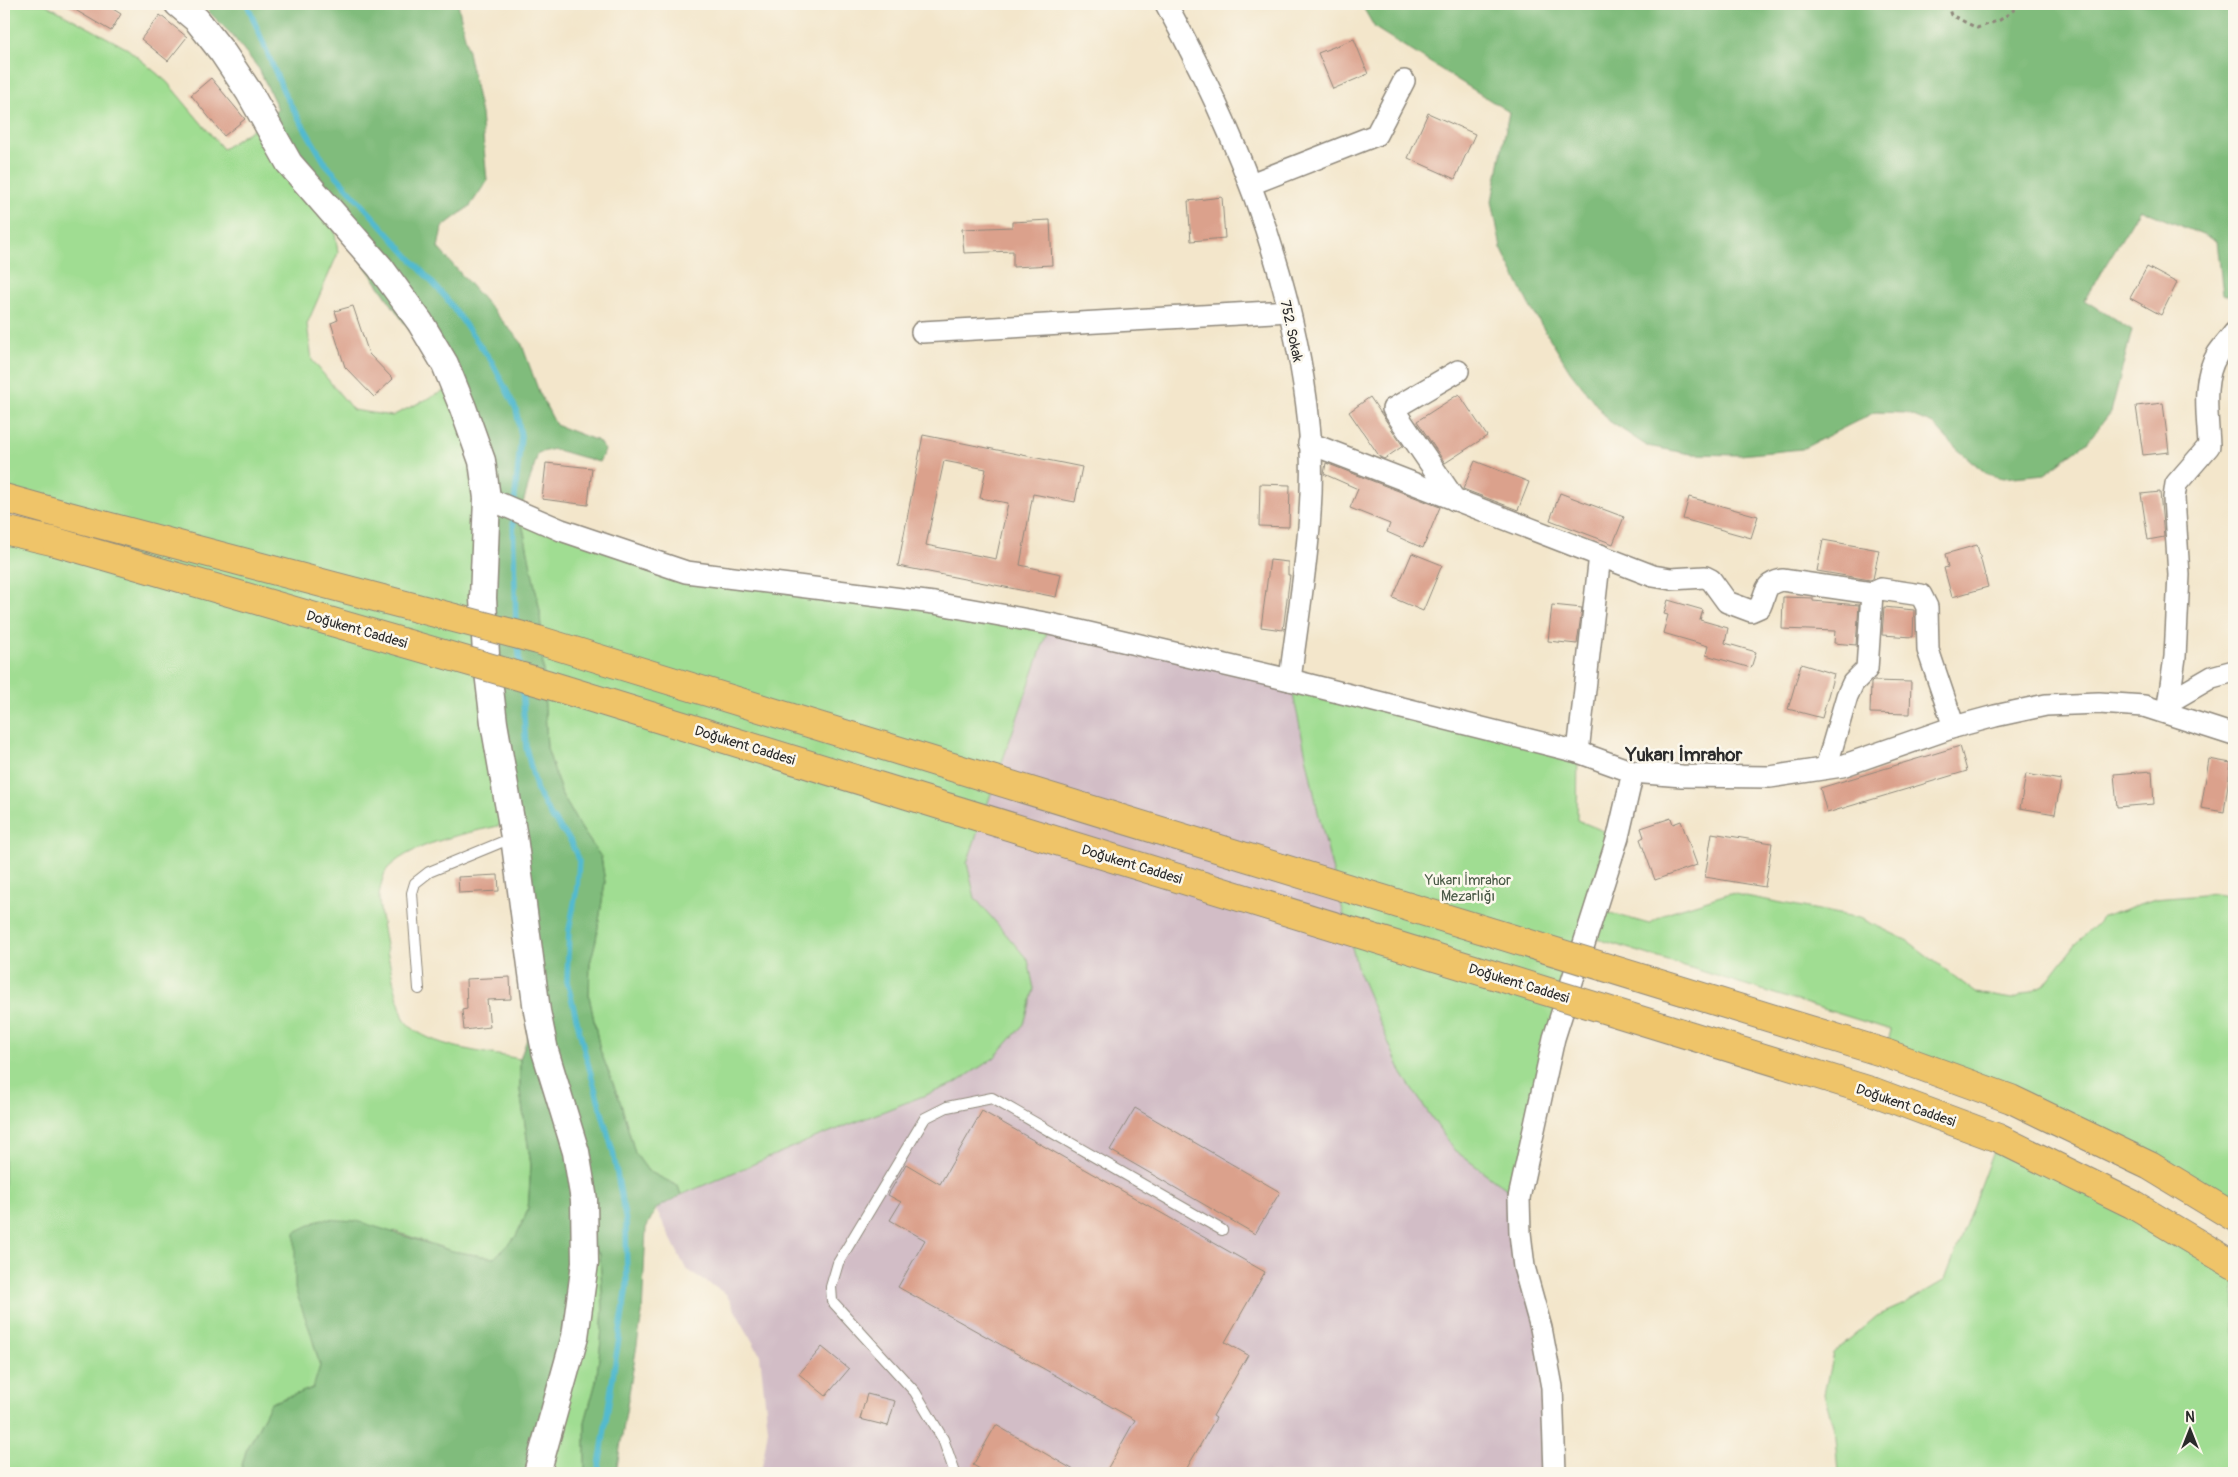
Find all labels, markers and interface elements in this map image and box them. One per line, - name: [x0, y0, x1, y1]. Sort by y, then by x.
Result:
- street label: 752. Sokak: [1277, 299, 1306, 364]
- street label: Doğukent Caddesi: [304, 607, 410, 652]
- street label: Doğukent Caddesi: [693, 722, 798, 769]
- district label: Yukarı İmrahor: [1625, 743, 1742, 767]
- street label: Doğukent Caddesi: [1080, 841, 1185, 888]
- park label: Yukarı İmrahor Mezarlığı: [1424, 872, 1511, 905]
- street label: Doğukent Caddesi: [1467, 960, 1572, 1007]
- street label: Doğukent Caddesi: [1854, 1080, 1958, 1131]
- north arrow: [2166, 1404, 2216, 1454]
- text: N: [2185, 1409, 2195, 1426]

